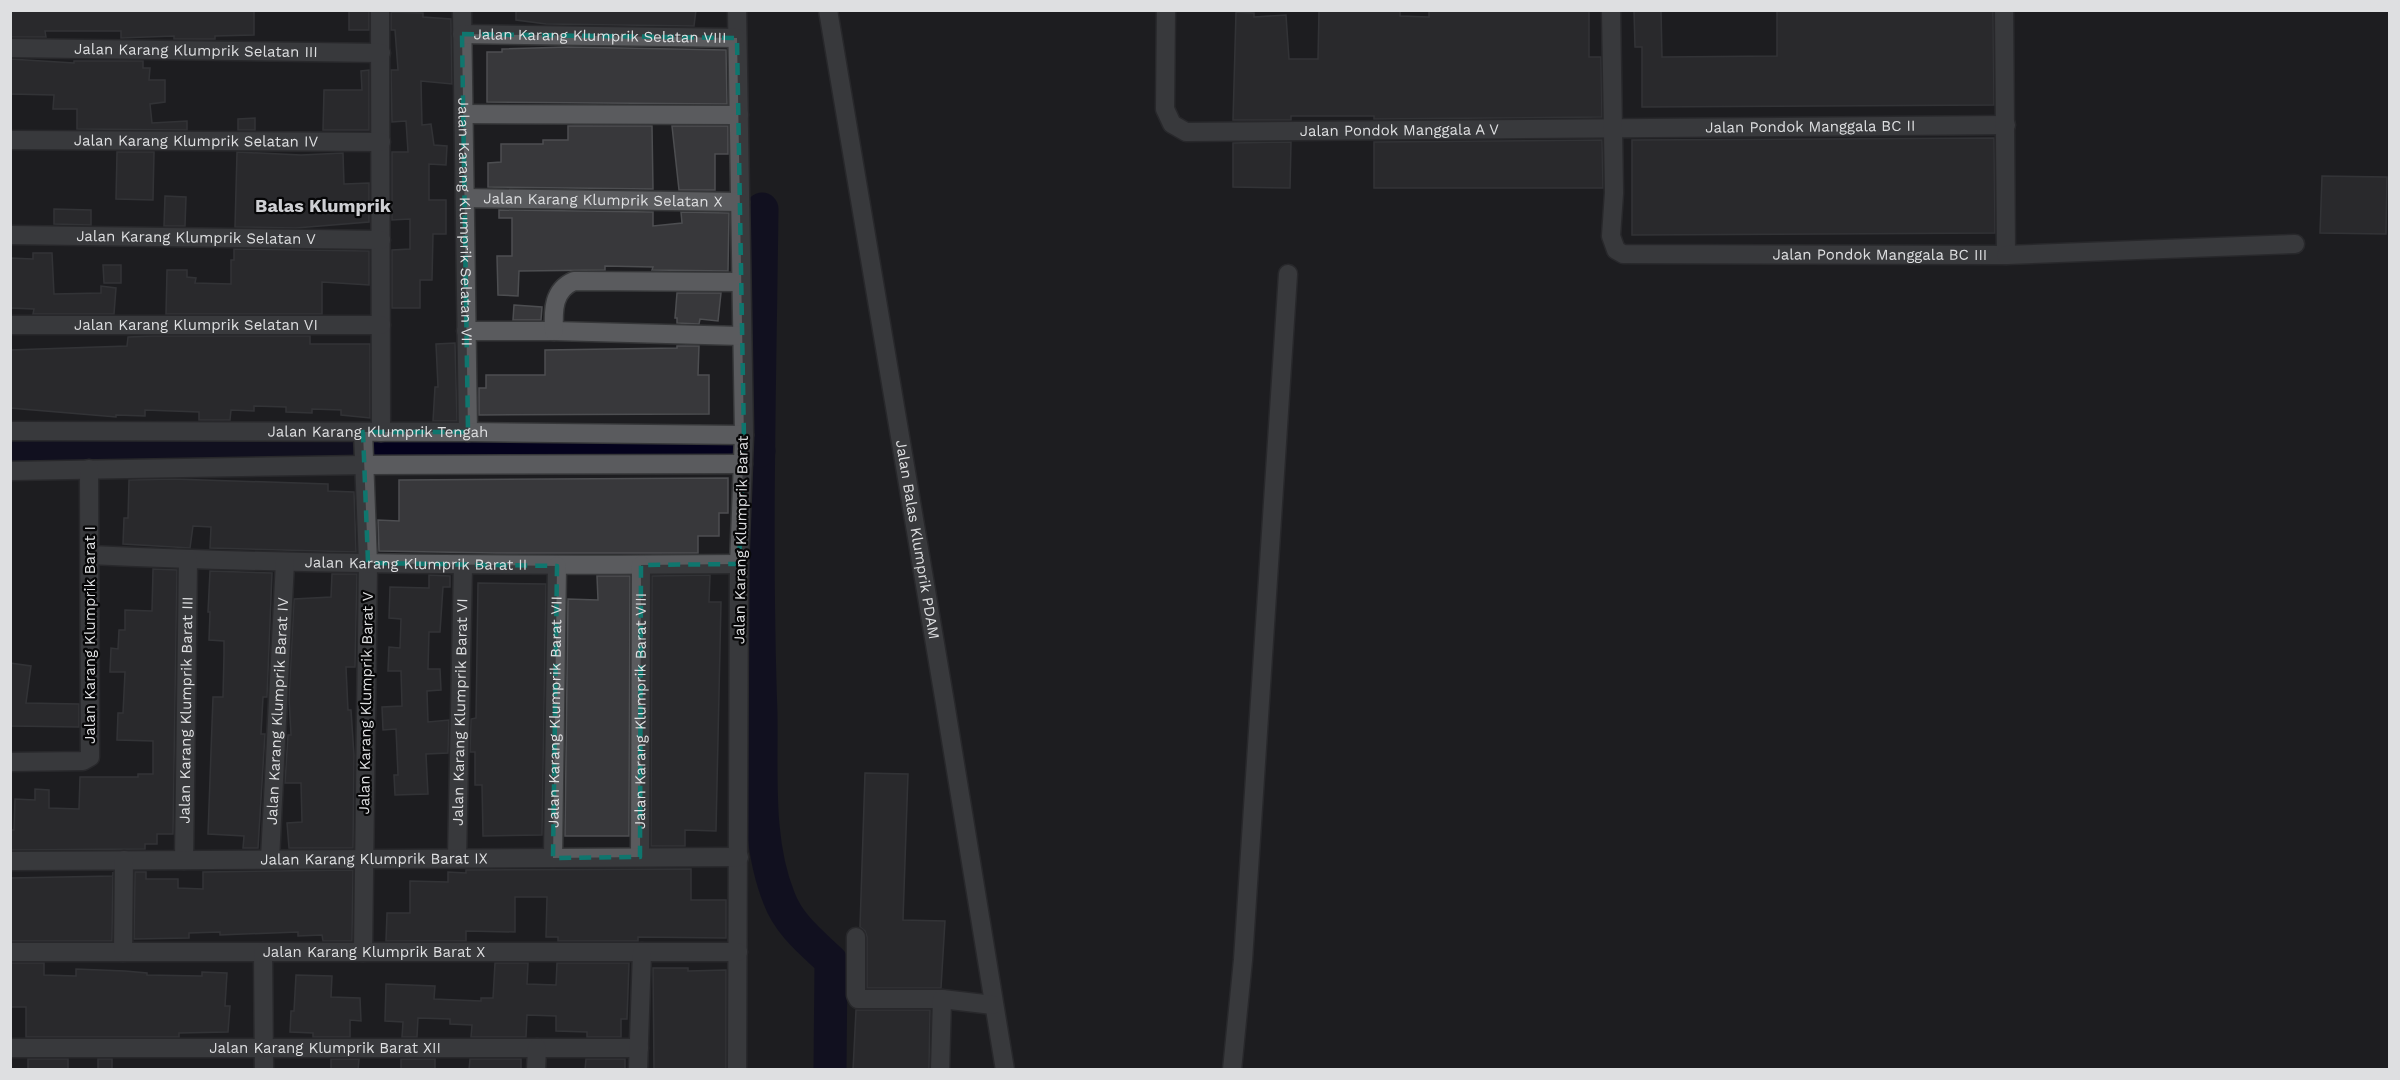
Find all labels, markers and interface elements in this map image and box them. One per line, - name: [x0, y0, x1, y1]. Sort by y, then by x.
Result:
- street label: Jalan Karang Klumprik Selatan VIII: [473, 25, 727, 47]
- street label: Jalan Karang Klumprik Selatan III: [74, 40, 318, 61]
- street label: Jalan Karang Klumprik Selatan VII: [454, 98, 476, 346]
- street label: Jalan Pondok Manggala BC II: [1705, 117, 1916, 137]
- street label: Jalan Pondok Manggala A V: [1300, 120, 1499, 140]
- street label: Jalan Karang Klumprik Selatan IV: [74, 131, 319, 151]
- street label: Jalan Karang Klumprik Selatan X: [483, 189, 723, 211]
- district label: Balas Klumprik: [255, 195, 392, 216]
- street label: Jalan Karang Klumprik Selatan V: [76, 227, 316, 248]
- street label: Jalan Pondok Manggala BC III: [1773, 245, 1987, 264]
- street label: Jalan Karang Klumprik Selatan VI: [74, 316, 318, 334]
- street label: Jalan Karang Klumprik Tengah: [268, 423, 489, 441]
- street label: Jalan Karang Klumprik Barat: [730, 435, 752, 644]
- street label: Jalan Balas Klumprik PDAM: [892, 438, 943, 641]
- street label: Jalan Karang Klumprik Barat I: [81, 526, 99, 744]
- street label: Jalan Karang Klumprik Barat II: [304, 553, 527, 574]
- street label: Jalan Karang Klumprik Barat V: [355, 591, 377, 815]
- street label: Jalan Karang Klumprik Barat VIII: [631, 593, 650, 829]
- street label: Jalan Karang Klumprik Barat III: [175, 596, 197, 824]
- street label: Jalan Karang Klumprik Barat VII: [544, 596, 566, 828]
- street label: Jalan Karang Klumprik Barat IV: [263, 597, 292, 826]
- street label: Jalan Karang Klumprik Barat VI: [449, 598, 471, 826]
- street label: Jalan Karang Klumprik Barat IX: [260, 849, 488, 869]
- street label: Jalan Karang Klumprik Barat X: [263, 943, 485, 961]
- street label: Jalan Karang Klumprik Barat XII: [209, 1039, 441, 1057]

